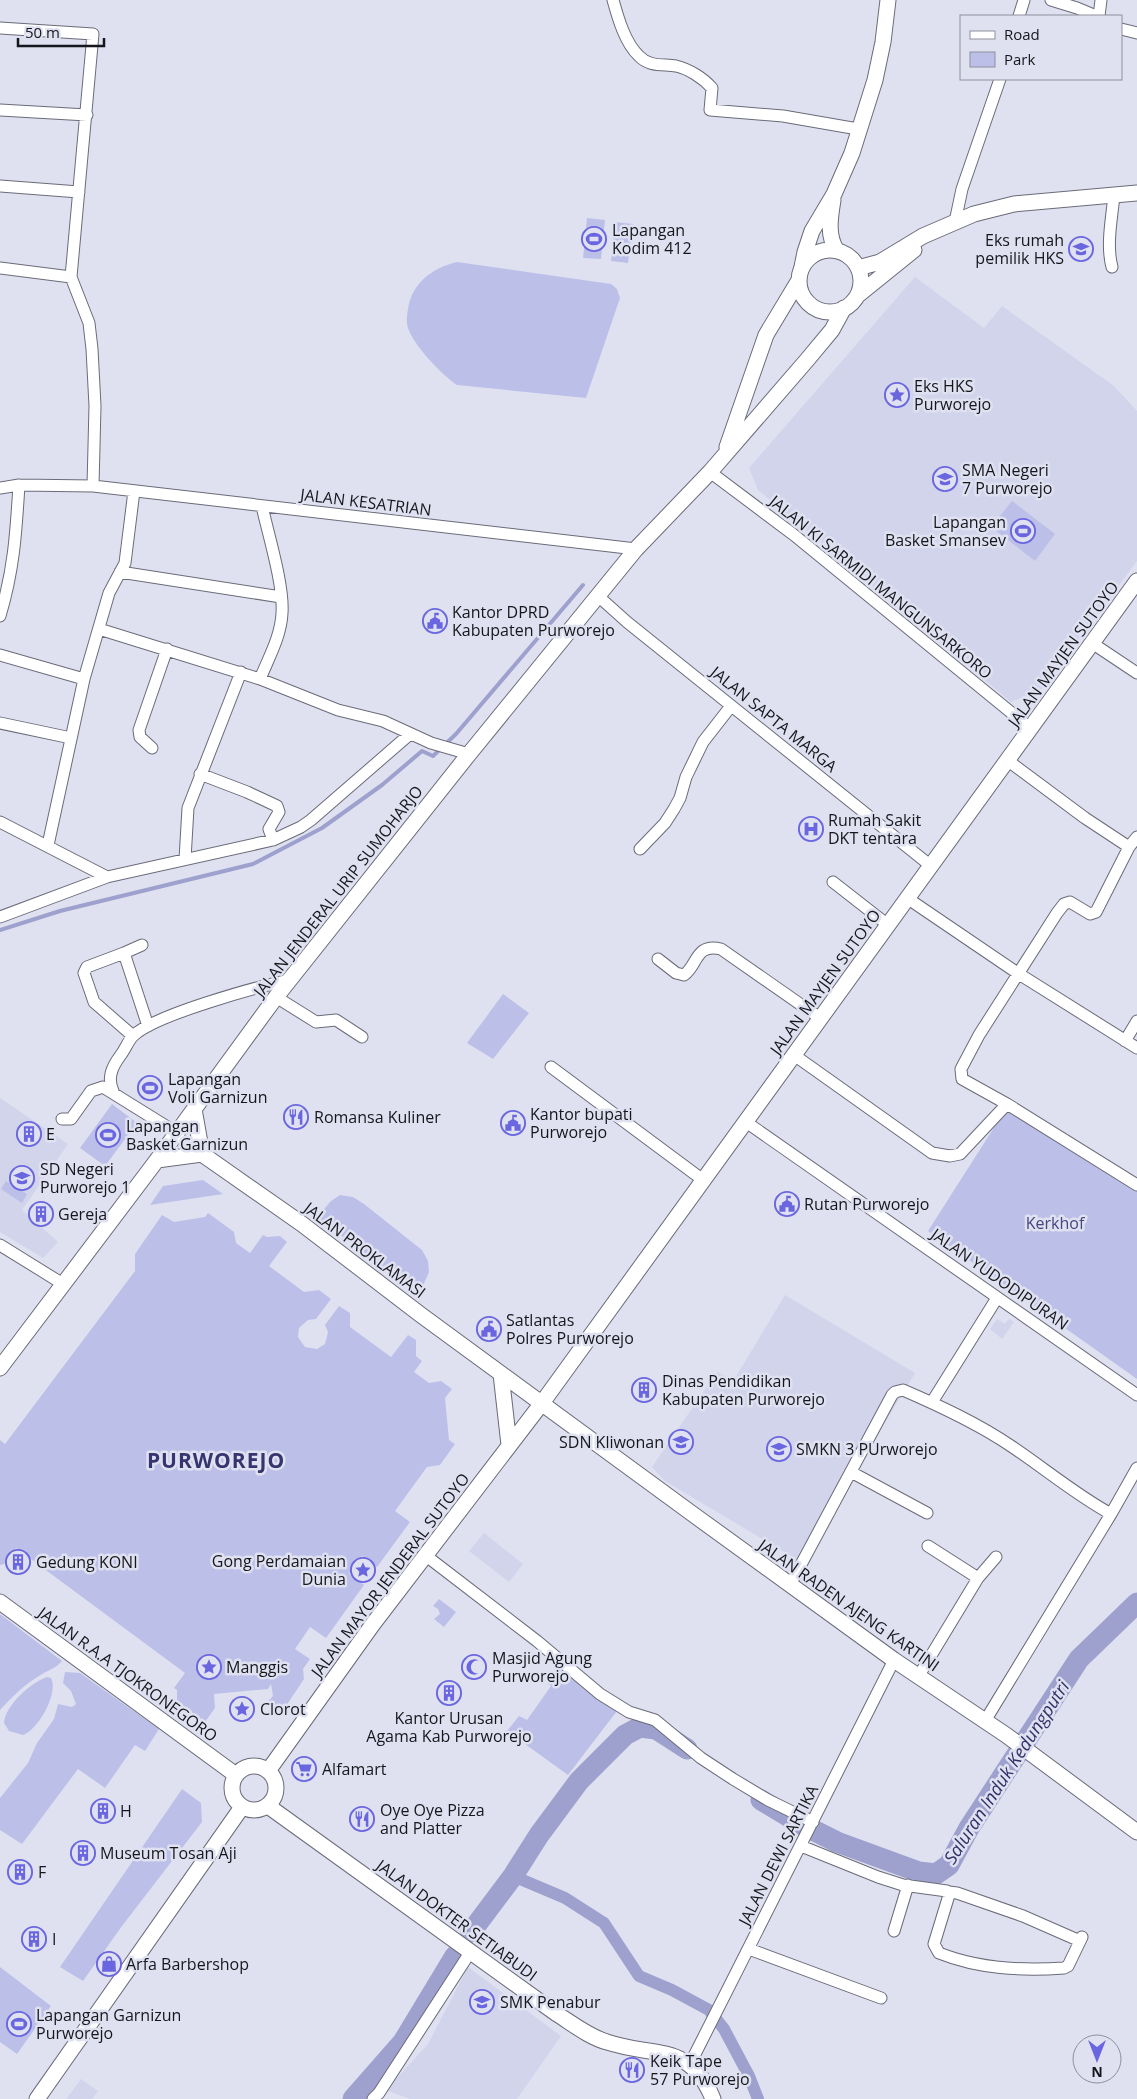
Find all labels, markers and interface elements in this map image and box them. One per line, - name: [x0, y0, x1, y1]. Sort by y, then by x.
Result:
- scale bar: [18, 15, 104, 47]
- legend: [960, 15, 1122, 80]
- text: 50 m: [25, 22, 60, 42]
- text: Road: [1004, 24, 1040, 44]
- text: Park: [1004, 49, 1035, 69]
- place label: Lapangan Kodim 412: [612, 219, 692, 259]
- sports icon: Lapangan Kodim 412: [581, 226, 607, 252]
- place label: Eks rumah pemilik HKS: [975, 229, 1064, 269]
- school or university icon: Eks rumah pemilik HKS: [1068, 236, 1094, 262]
- place label: Eks HKS Purworejo: [914, 375, 991, 415]
- place icon: Eks HKS Purworejo: [884, 382, 910, 408]
- place label: SMA Negeri 7 Purworejo: [962, 459, 1053, 499]
- school or university icon: SMA Negeri 7 Purworejo: [932, 466, 958, 492]
- street label: JALAN KESATRIAN: [297, 483, 433, 521]
- street label: JALAN KI SARMIDI MANGUNSARKORO: [763, 489, 997, 684]
- place label: Lapangan Basket Smansev: [885, 511, 1006, 551]
- sports icon: Lapangan Basket Smansev: [1010, 518, 1036, 544]
- street label: JALAN MAYJEN SUTOYO: [1001, 577, 1123, 733]
- place label: Kantor DPRD Kabupaten Purworejo: [452, 601, 615, 641]
- public building icon: Kantor DPRD Kabupaten Purworejo: [422, 608, 448, 634]
- street label: JALAN SAPTA MARGA: [705, 660, 843, 777]
- street label: JALAN JENDERAL URIP SUMOHARJO: [247, 781, 428, 1003]
- place label: Rumah Sakit DKT tentara: [828, 809, 921, 849]
- hospital icon: Rumah Sakit DKT tentara: [798, 816, 824, 842]
- street label: JALAN MAYJEN SUTOYO: [763, 905, 885, 1061]
- place label: Lapangan Voli Garnizun: [168, 1068, 267, 1108]
- sports icon: Lapangan Voli Garnizun: [137, 1075, 163, 1101]
- place label: Kantor bupati Purworejo: [530, 1103, 633, 1143]
- restaurant icon: Romansa Kuliner: [283, 1104, 309, 1130]
- place label: Romansa Kuliner: [314, 1106, 441, 1128]
- public building icon: Kantor bupati Purworejo: [500, 1110, 526, 1136]
- place label: Lapangan Basket Garnizun: [126, 1115, 248, 1155]
- building icon: E: [16, 1121, 42, 1147]
- sports icon: Lapangan Basket Garnizun: [95, 1122, 121, 1148]
- place label: E: [46, 1123, 55, 1145]
- place label: SD Negeri Purworejo 1: [40, 1158, 131, 1198]
- school or university icon: SD Negeri Purworejo 1: [9, 1165, 35, 1191]
- public building icon: Rutan Purworejo: [774, 1191, 800, 1217]
- place label: Rutan Purworejo: [804, 1193, 929, 1215]
- street label: JALAN PROKLAMASI: [298, 1196, 430, 1303]
- building icon: Gereja: [28, 1201, 54, 1227]
- place label: Gereja: [58, 1203, 107, 1225]
- park label: Kerkhof: [1026, 1212, 1086, 1234]
- street label: JALAN YUDODIPURAN: [925, 1222, 1073, 1335]
- place label: Satlantas Polres Purworejo: [506, 1309, 634, 1349]
- public building icon: Satlantas Polres Purworejo: [476, 1316, 502, 1342]
- place label: Dinas Pendidikan Kabupaten Purworejo: [662, 1370, 825, 1410]
- building icon: Dinas Pendidikan Kabupaten Purworejo: [631, 1377, 657, 1403]
- school or university icon: SDN Kliwonan: [668, 1429, 694, 1455]
- place label: SDN Kliwonan: [559, 1431, 664, 1453]
- school or university icon: SMKN 3 PUrworejo: [766, 1436, 792, 1462]
- place label: SMKN 3 PUrworejo: [796, 1438, 938, 1460]
- district label: PURWOREJO: [147, 1446, 285, 1474]
- street label: JALAN MAYOR JENDERAL SUTOYO: [305, 1468, 474, 1683]
- street label: JALAN RADEN AJENG KARTINI: [752, 1533, 944, 1676]
- building icon: Gedung KONI: [5, 1549, 31, 1575]
- place label: Gong Perdamaian Dunia: [212, 1550, 346, 1590]
- place label: Gedung KONI: [36, 1551, 138, 1573]
- place icon: Gong Perdamaian Dunia: [350, 1557, 376, 1583]
- street label: JALAN R.A.A TJOKRONEGORO: [32, 1600, 222, 1747]
- place label: Masjid Agung Purworejo: [492, 1647, 592, 1687]
- place icon: Manggis: [196, 1654, 222, 1680]
- mosque icon: Masjid Agung Purworejo: [461, 1654, 487, 1680]
- place label: Manggis: [226, 1656, 288, 1678]
- water label: Saluran Induk Kedungputri: [938, 1675, 1075, 1868]
- building icon: Kantor Urusan Agama Kab Purworejo: [436, 1680, 462, 1706]
- place icon: Clorot: [229, 1696, 255, 1722]
- place label: Clorot: [260, 1698, 306, 1720]
- place label: Kantor Urusan Agama Kab Purworejo: [366, 1707, 532, 1747]
- supermarket icon: Alfamart: [291, 1756, 317, 1782]
- place label: Alfamart: [322, 1758, 387, 1780]
- street label: JALAN DEWI SARTIKA: [732, 1780, 823, 1931]
- building icon: H: [90, 1798, 116, 1824]
- place label: Oye Oye Pizza and Platter: [380, 1799, 485, 1839]
- place label: H: [120, 1800, 132, 1822]
- restaurant icon: Oye Oye Pizza and Platter: [349, 1806, 375, 1832]
- building icon: Museum Tosan Aji: [70, 1840, 96, 1866]
- place label: Museum Tosan Aji: [100, 1842, 237, 1864]
- street label: JALAN DOKTER SETIABUDI: [371, 1853, 542, 1986]
- building icon: F: [7, 1859, 33, 1885]
- place label: F: [38, 1861, 46, 1883]
- building icon: I: [21, 1926, 47, 1952]
- place label: I: [52, 1928, 56, 1950]
- shop icon: Arfa Barbershop: [96, 1951, 122, 1977]
- place label: Arfa Barbershop: [126, 1953, 249, 1975]
- school or university icon: SMK Penabur: [469, 1989, 495, 2015]
- place label: SMK Penabur: [500, 1991, 601, 2013]
- place label: Lapangan Garnizun Purworejo: [36, 2004, 181, 2044]
- sports icon: Lapangan Garnizun Purworejo: [6, 2011, 32, 2037]
- north arrow: [1072, 2034, 1122, 2084]
- place label: Keik Tape 57 Purworejo: [650, 2050, 750, 2090]
- restaurant icon: Keik Tape 57 Purworejo: [619, 2057, 645, 2083]
- text: N: [1091, 2063, 1103, 2082]

